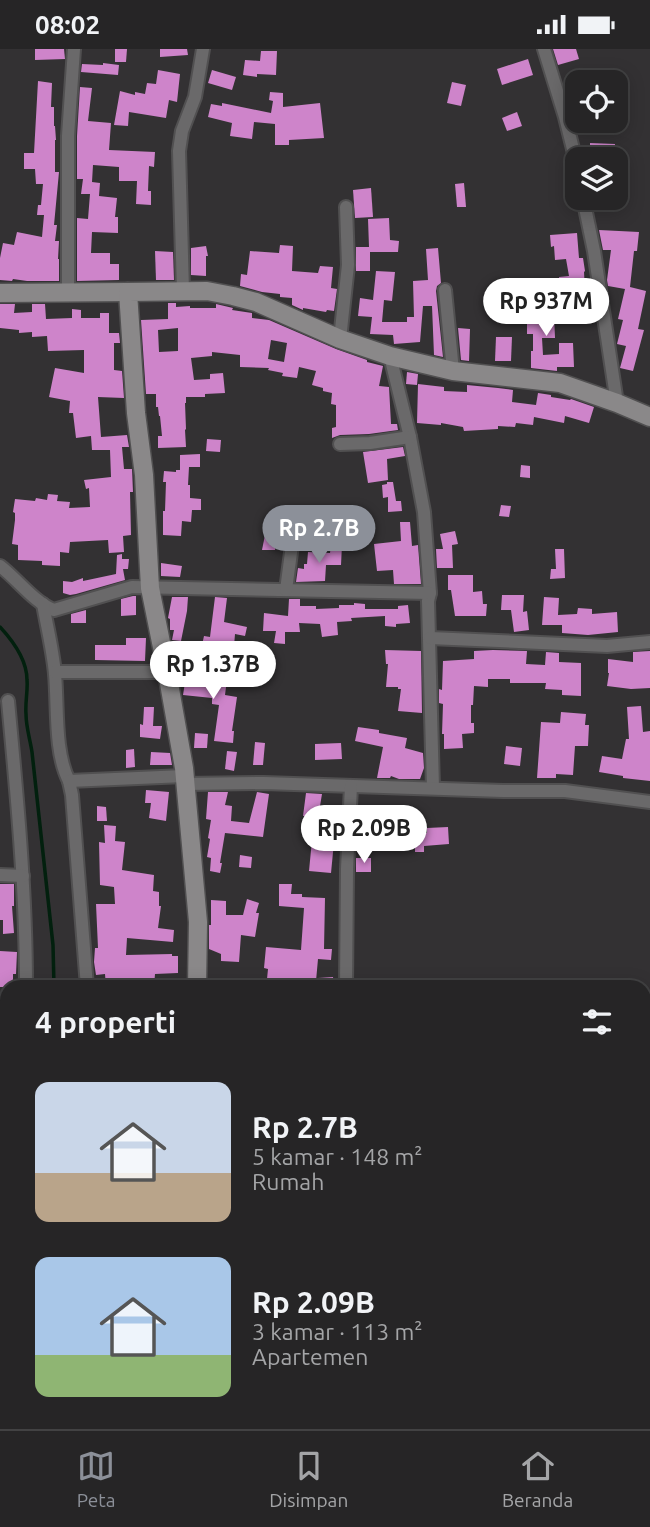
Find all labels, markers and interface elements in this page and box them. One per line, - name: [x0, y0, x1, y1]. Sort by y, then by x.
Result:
- text: 08:02: [35, 10, 100, 39]
- map controls: [565, 70, 628, 210]
- button: locate: [565, 70, 628, 133]
- button: layers: [565, 147, 628, 210]
- pin: Rp 937M: [481, 279, 611, 338]
- text: Rp 937M: [499, 288, 593, 313]
- pin: Rp 2.7B: [254, 505, 384, 565]
- text: Rp 2.7B: [278, 515, 360, 540]
- pin: Rp 1.37B: [141, 641, 285, 701]
- text: Rp 1.37B: [166, 651, 260, 676]
- pin: Rp 2.09B: [292, 805, 436, 865]
- text: Rp 2.09B: [317, 815, 411, 840]
- icon: filters: [578, 1003, 616, 1041]
- text: 4 properti: [35, 1005, 176, 1039]
- icon: home: [91, 1110, 175, 1194]
- text: Rp 2.7B: [252, 1110, 358, 1144]
- text: 5 kamar · 148 m²: [252, 1144, 423, 1169]
- text: Rumah: [252, 1169, 324, 1194]
- icon: home: [91, 1285, 175, 1369]
- text: Rp 2.09B: [252, 1285, 375, 1319]
- text: 3 kamar · 113 m²: [252, 1319, 423, 1344]
- text: Apartemen: [252, 1344, 368, 1369]
- tab: Peta: [77, 1447, 116, 1511]
- tab: Disimpan: [269, 1447, 348, 1511]
- tab: Beranda: [502, 1447, 573, 1511]

